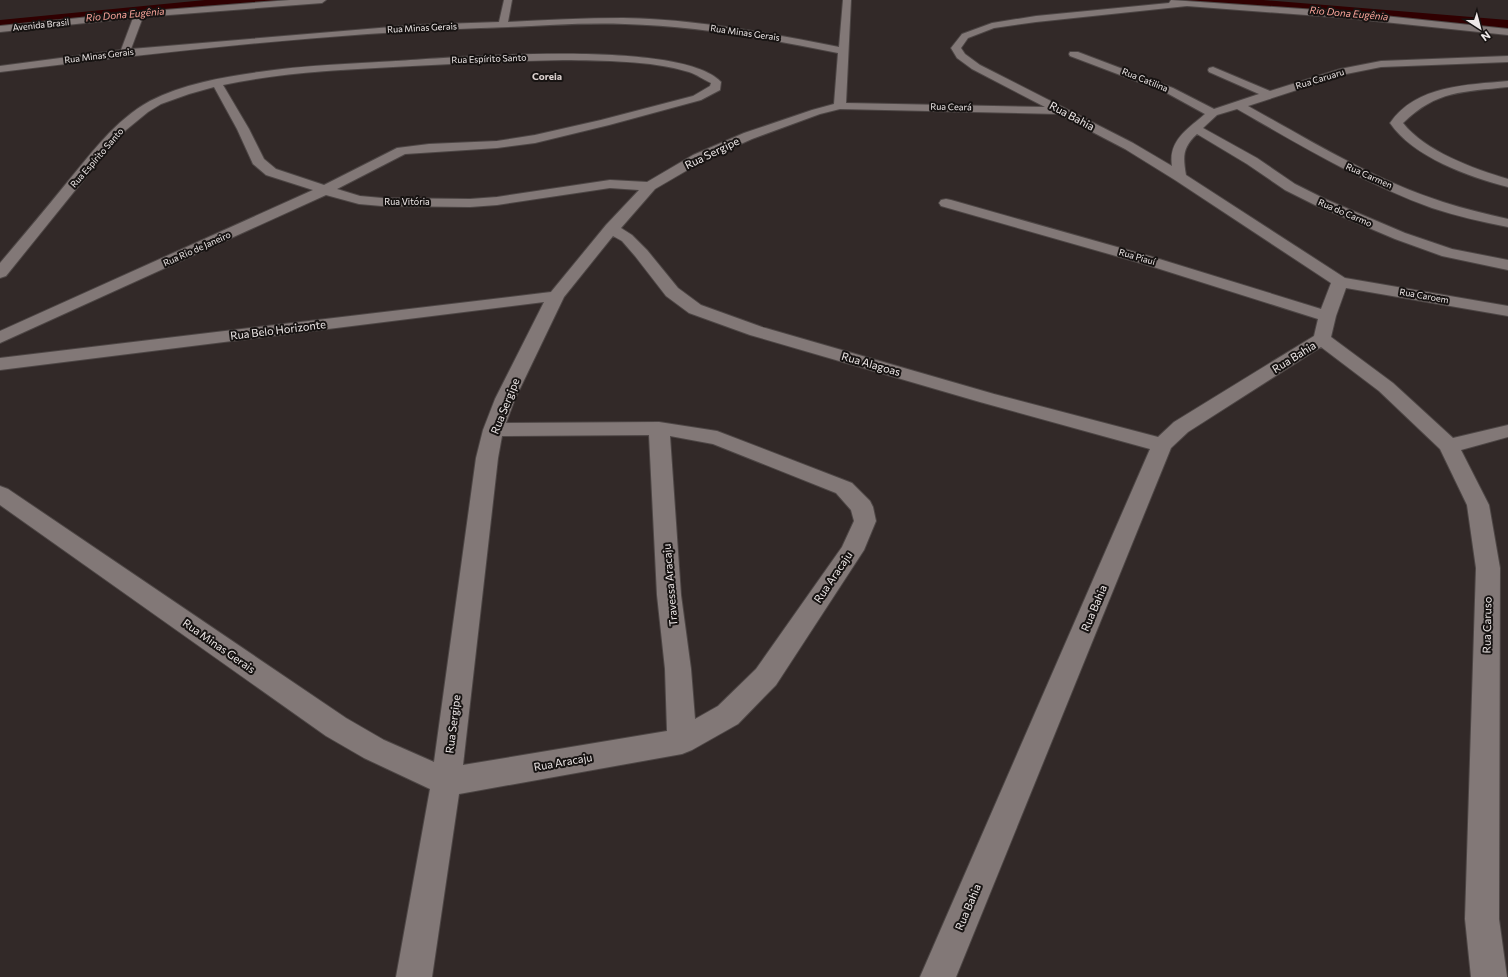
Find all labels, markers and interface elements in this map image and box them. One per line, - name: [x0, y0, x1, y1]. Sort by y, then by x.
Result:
- water label: Rio Dona Eugênia: [1309, 4, 1389, 22]
- water label: Rio Dona Eugênia: [85, 5, 165, 23]
- north arrow: [1460, 8, 1500, 48]
- street label: Avenida Brasil: [12, 16, 70, 33]
- street label: Rua Minas Gerais: [387, 20, 457, 35]
- street label: Rua Minas Gerais: [710, 22, 781, 43]
- text: N: [1479, 29, 1493, 44]
- street label: Rua Minas Gerais: [64, 46, 134, 65]
- street label: Rua Espírito Santo: [451, 52, 527, 65]
- street label: Rua Catilina: [1121, 65, 1170, 94]
- street label: Rua Caruaru: [1294, 66, 1345, 91]
- district label: Coreia: [532, 70, 562, 82]
- street label: Rua Bahia: [1048, 98, 1097, 133]
- street label: Rua Ceará: [930, 101, 972, 112]
- street label: Rua Espírito Santo: [68, 126, 125, 190]
- street label: Rua Sergipe: [682, 134, 741, 171]
- street label: Rua Carmen: [1344, 160, 1394, 191]
- street label: Rua Vitória: [384, 196, 430, 207]
- street label: Rua do Carmo: [1317, 196, 1374, 229]
- street label: Rua Rio de Janeiro: [161, 229, 232, 268]
- street label: Rua Piauí: [1118, 246, 1157, 267]
- street label: Rua Caroem: [1399, 286, 1450, 305]
- street label: Rua Belo Horizonte: [229, 317, 327, 342]
- street label: Rua Bahia: [1269, 338, 1318, 375]
- street label: Rua Alagoas: [840, 349, 902, 378]
- street label: Rua Sergipe: [487, 376, 522, 436]
- street label: Travessa Aracaju: [659, 543, 680, 627]
- street label: Rua Aracaju: [811, 549, 854, 605]
- street label: Rua Bahia: [1078, 583, 1109, 633]
- street label: Rua Caruso: [1480, 596, 1494, 653]
- street label: Rua Minas Gerais: [181, 616, 258, 675]
- street label: Rua Sergipe: [442, 694, 463, 754]
- street label: Rua Aracaju: [533, 750, 593, 773]
- street label: Rua Bahia: [952, 882, 983, 932]

